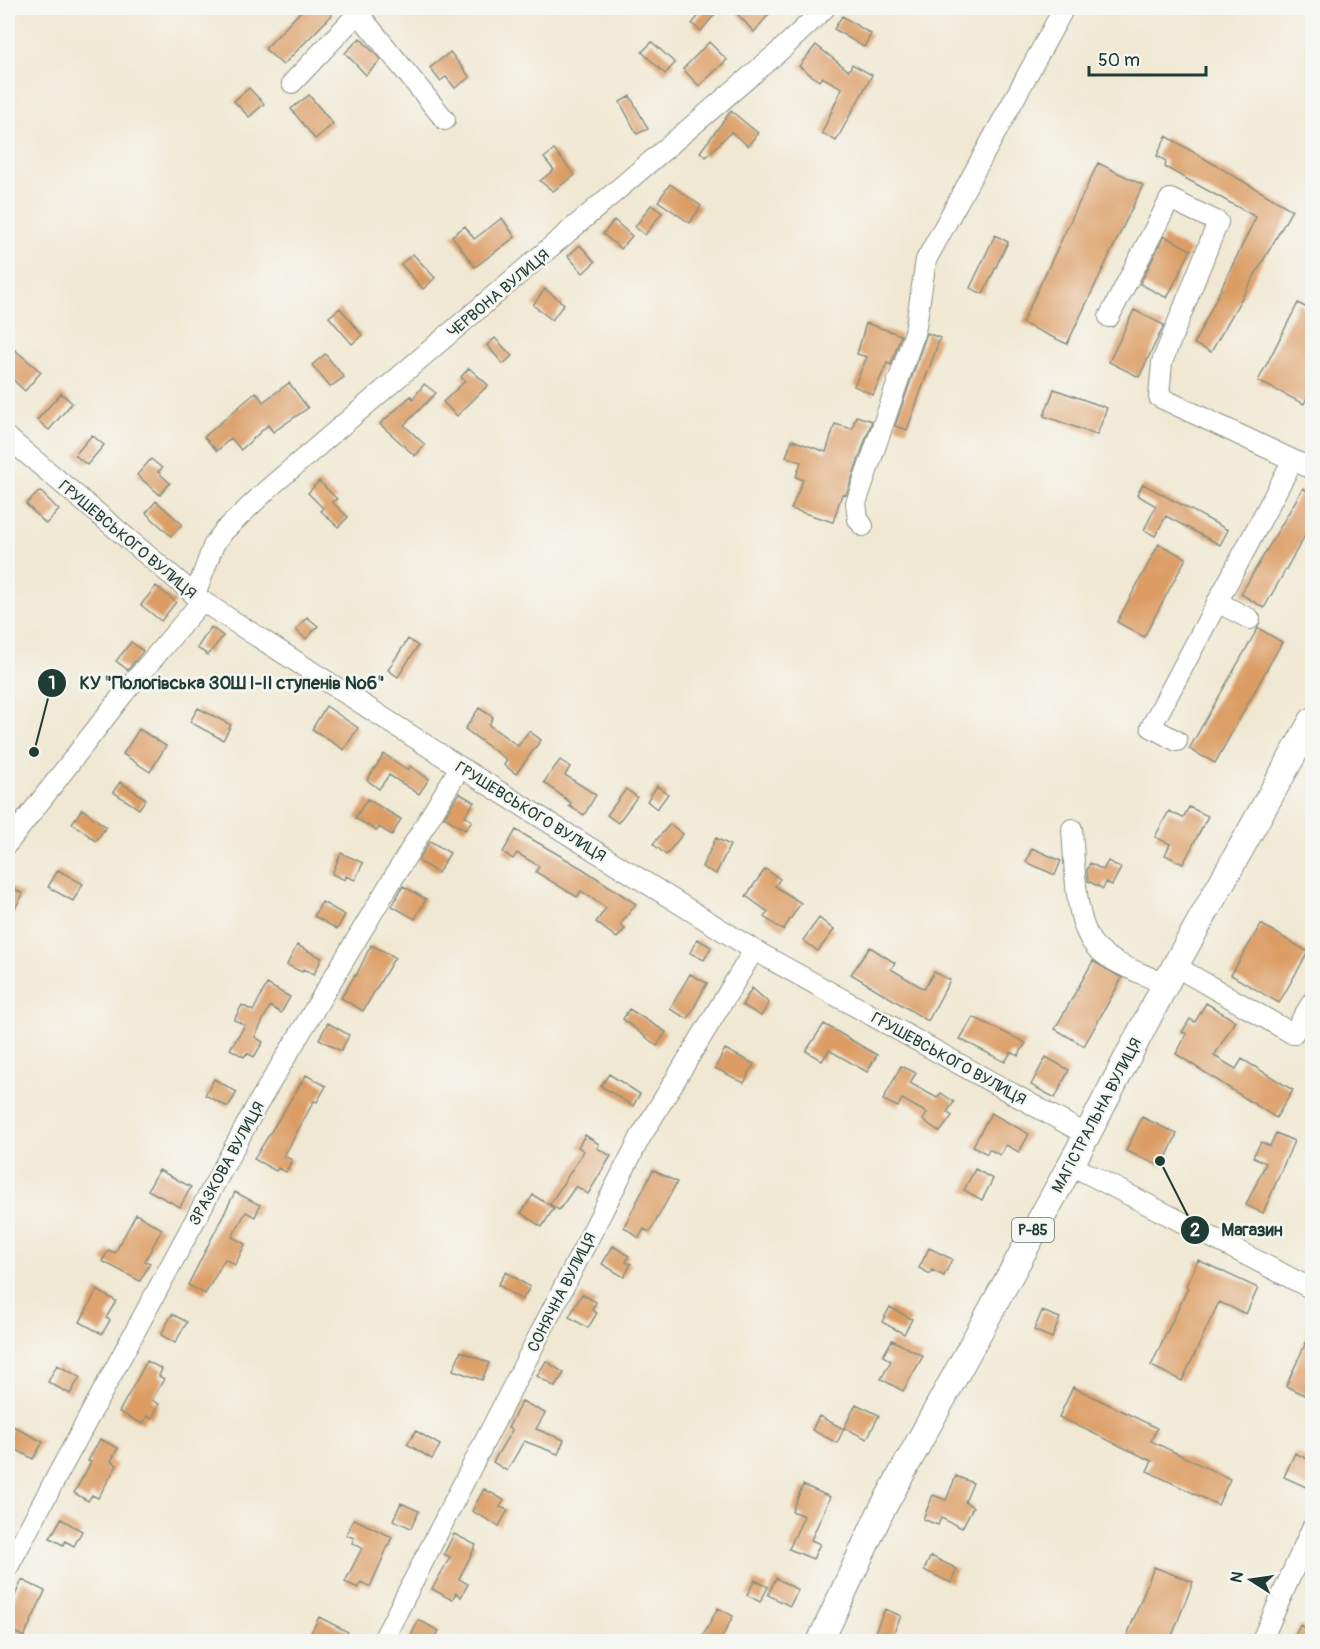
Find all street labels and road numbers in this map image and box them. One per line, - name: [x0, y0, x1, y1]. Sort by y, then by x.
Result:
- street label: ЧЕРВОНА ВУЛИЦЯ: [443, 245, 554, 342]
- street label: ГРУШЕВСЬКОГО ВУЛИЦЯ: [54, 476, 201, 603]
- street label: ГРУШЕВСЬКОГО ВУЛИЦЯ: [451, 757, 610, 867]
- street label: ГРУШЕВСЬКОГО ВУЛИЦЯ: [867, 1008, 1030, 1110]
- street label: МАГІСТРАЛЬНА ВУЛИЦЯ: [1047, 1034, 1146, 1196]
- street label: ЗРАЗКОВА ВУЛИЦЯ: [185, 1098, 269, 1229]
- road number: Р-85: [1012, 1218, 1054, 1242]
- street label: СОНЯЧНА ВУЛИЦЯ: [523, 1229, 601, 1356]

